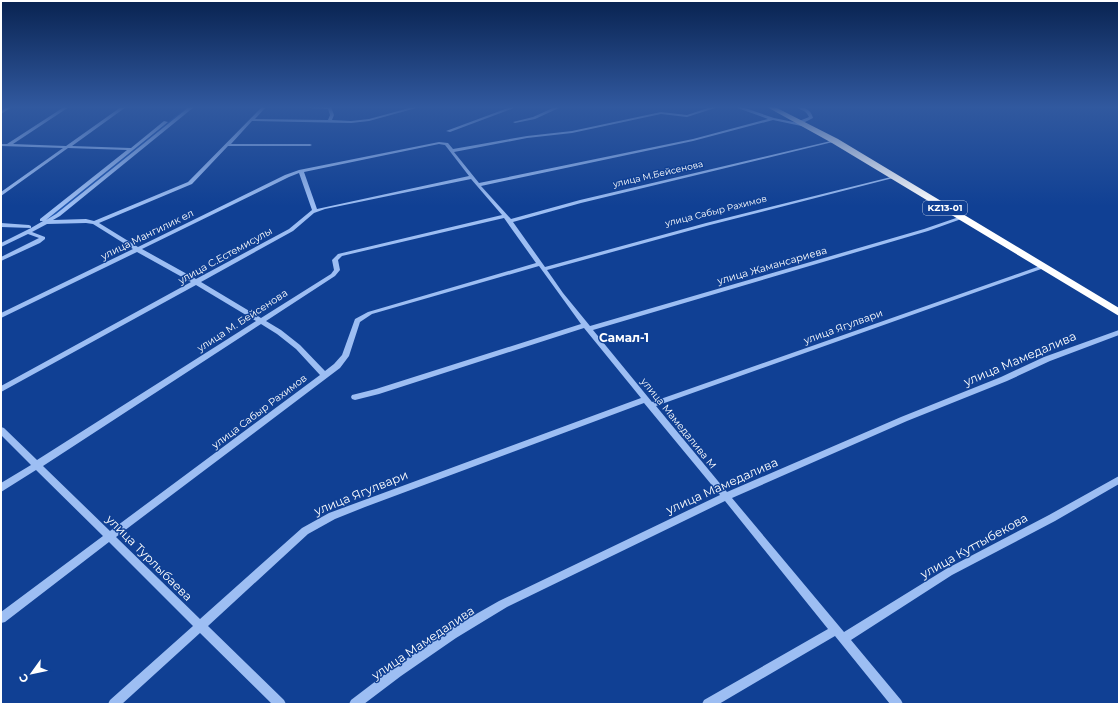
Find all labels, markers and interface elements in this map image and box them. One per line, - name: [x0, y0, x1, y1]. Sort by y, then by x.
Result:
- street label: улица М.Бейсенова: [611, 158, 704, 189]
- street label: улица Сабыр Рахимов: [663, 193, 768, 229]
- road number: KZ13-01: [923, 201, 967, 215]
- street label: улица Мангилик ел: [98, 206, 196, 263]
- street label: улица С.Естемисулы: [175, 224, 275, 287]
- street label: улица Жамансариева: [715, 244, 828, 288]
- street label: улица М. Бейсенова: [194, 286, 290, 355]
- street label: улица Ягулвари: [801, 306, 885, 347]
- street label: улица Мамедалива: [960, 328, 1078, 389]
- district label: Самал-1: [599, 330, 649, 345]
- street label: улица Сабыр Рахимов: [208, 371, 310, 452]
- street label: улица Мамедалива М: [637, 375, 719, 471]
- street label: улица Мамедалива: [663, 454, 780, 517]
- street label: улица Ягулвари: [311, 467, 410, 519]
- street label: улица Куттыбекова: [917, 510, 1030, 582]
- street label: улица Турлыбаева: [102, 511, 196, 604]
- street label: улица Мамедалива: [368, 603, 477, 683]
- north arrow: [12, 653, 52, 693]
- text: С: [16, 671, 32, 686]

